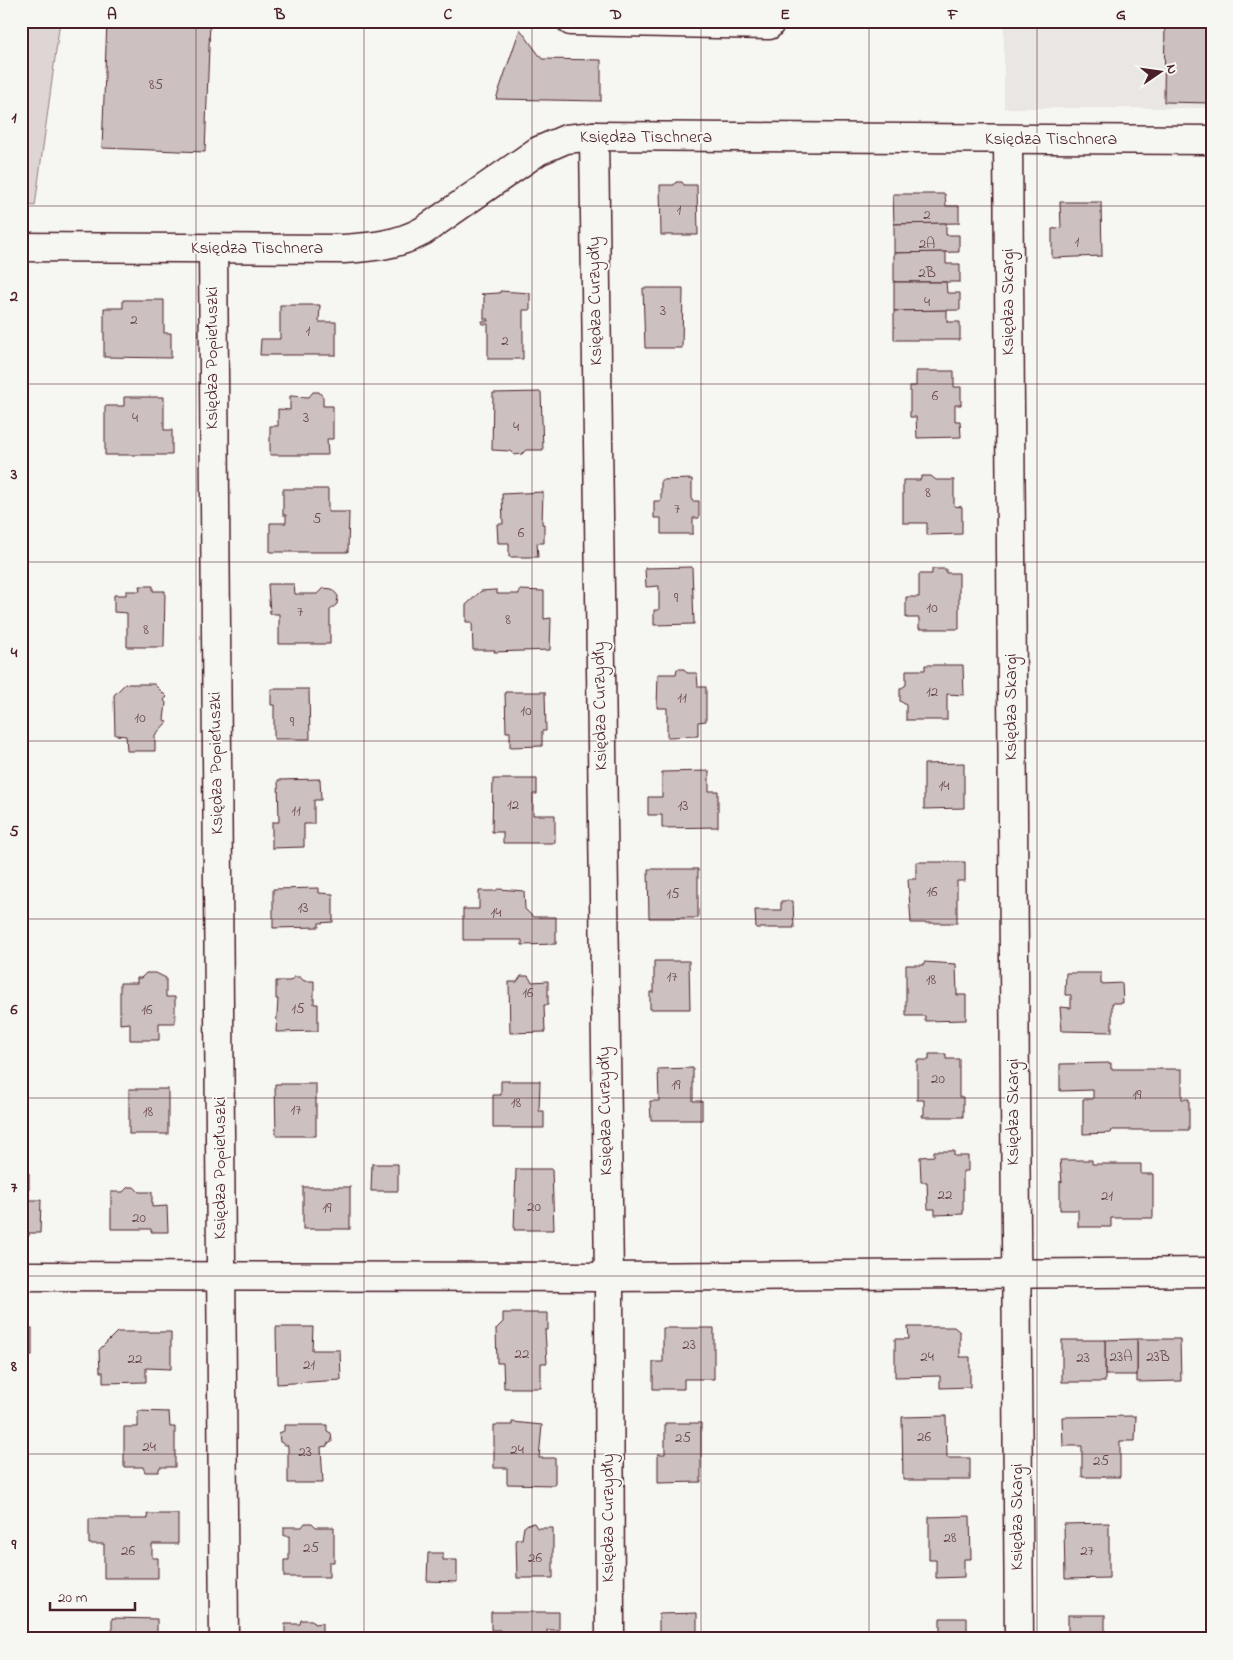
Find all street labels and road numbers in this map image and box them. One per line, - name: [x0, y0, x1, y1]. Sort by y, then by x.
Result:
- street label: Księdza Tischnera: [580, 125, 712, 151]
- street label: Księdza Tischnera: [985, 127, 1117, 153]
- street label: Księdza Tischnera: [191, 236, 323, 262]
- street label: Księdza Curzydły: [582, 236, 610, 366]
- street label: Księdza Skargi: [996, 248, 1023, 356]
- street label: Księdza Popiełuszki: [200, 286, 226, 430]
- street label: Księdza Curzydły: [587, 641, 615, 771]
- street label: Księdza Skargi: [999, 653, 1026, 761]
- street label: Księdza Popiełuszki: [203, 691, 231, 835]
- street label: Księdza Curzydły: [592, 1046, 620, 1176]
- street label: Księdza Skargi: [1001, 1058, 1028, 1166]
- street label: Księdza Popiełuszki: [208, 1096, 234, 1240]
- street label: Księdza Curzydły: [596, 1453, 622, 1583]
- street label: Księdza Skargi: [1005, 1463, 1032, 1571]

